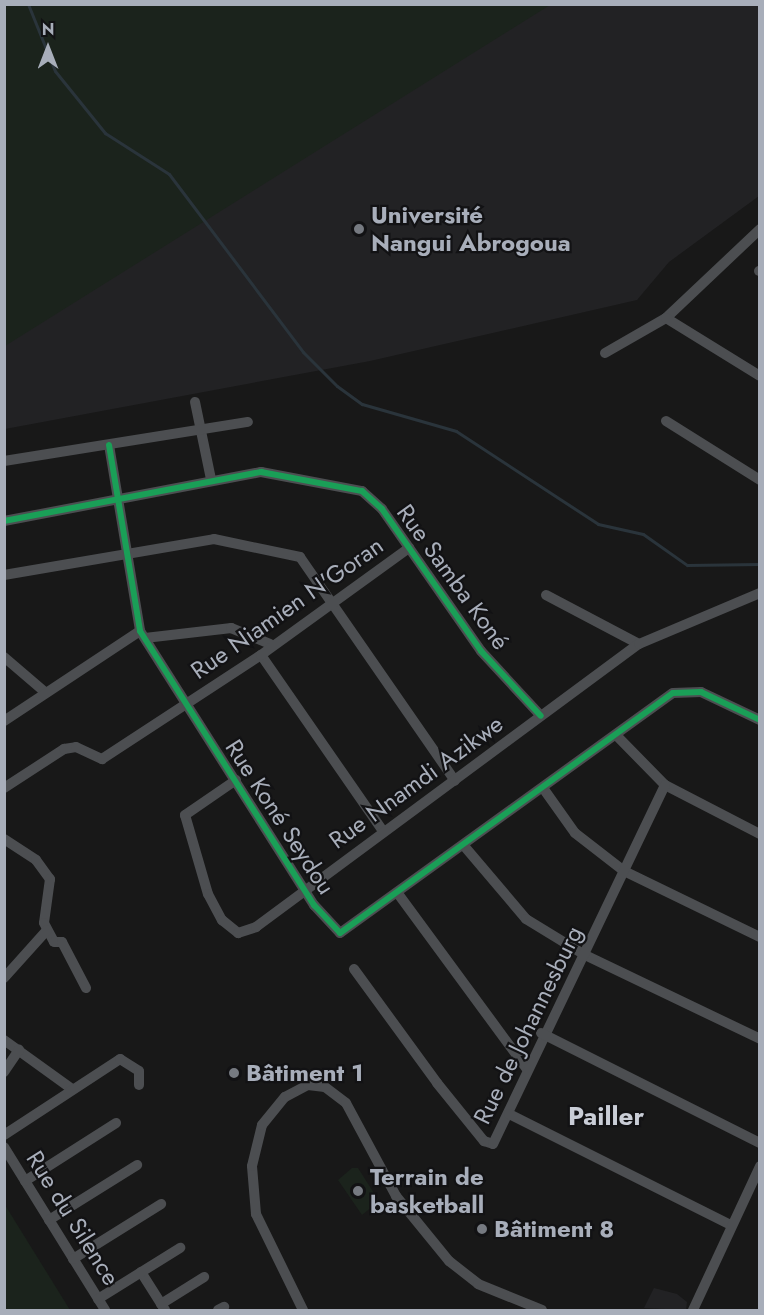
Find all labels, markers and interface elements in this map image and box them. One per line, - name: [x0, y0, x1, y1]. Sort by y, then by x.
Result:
- north arrow: [18, 18, 78, 78]
- text: N: [42, 18, 54, 41]
- place label: Université Nangui Abrogoua: [371, 201, 571, 257]
- marker: Université Nangui Abrogoua: [352, 222, 366, 236]
- street label: Rue Samba Koné: [391, 499, 515, 655]
- street label: Rue Niamien N'Goran: [185, 531, 389, 685]
- street label: Rue Nnamdi Azikwe: [324, 709, 508, 855]
- street label: Rue Koné Seydou: [219, 734, 341, 900]
- street label: Rue de Johannesburg: [468, 921, 588, 1129]
- place label: Bâtiment 1: [246, 1059, 364, 1087]
- marker: Bâtiment 1: [227, 1066, 241, 1080]
- district label: Pailler: [568, 1101, 644, 1133]
- street label: Rue du Silence: [20, 1146, 126, 1290]
- place label: Terrain de basketball: [370, 1163, 484, 1219]
- marker: Terrain de basketball: [351, 1184, 365, 1198]
- place label: Bâtiment 8: [494, 1215, 614, 1243]
- marker: Bâtiment 8: [475, 1222, 489, 1236]

